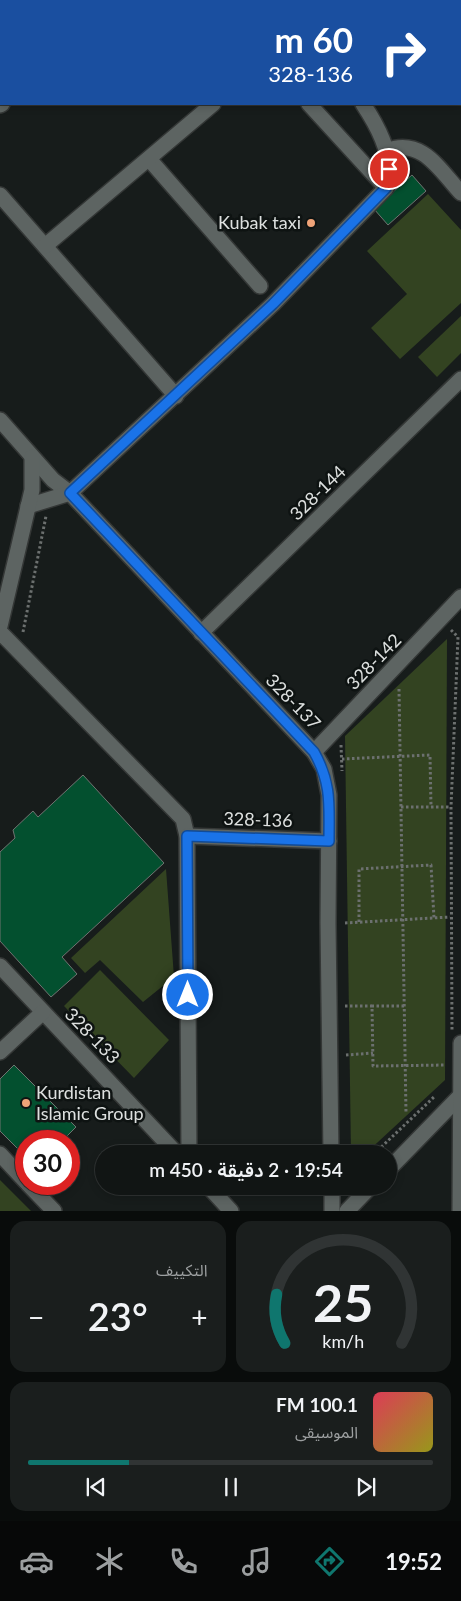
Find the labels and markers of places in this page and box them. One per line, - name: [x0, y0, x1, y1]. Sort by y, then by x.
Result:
- pin: [368, 148, 410, 190]
- place label: Kubak taxi: [218, 211, 301, 233]
- marker: Kubak taxi: [305, 217, 317, 229]
- place label: Kurdistan Islamic Group: [36, 1081, 144, 1124]
- marker: Kurdistan Islamic Group: [20, 1097, 32, 1109]

